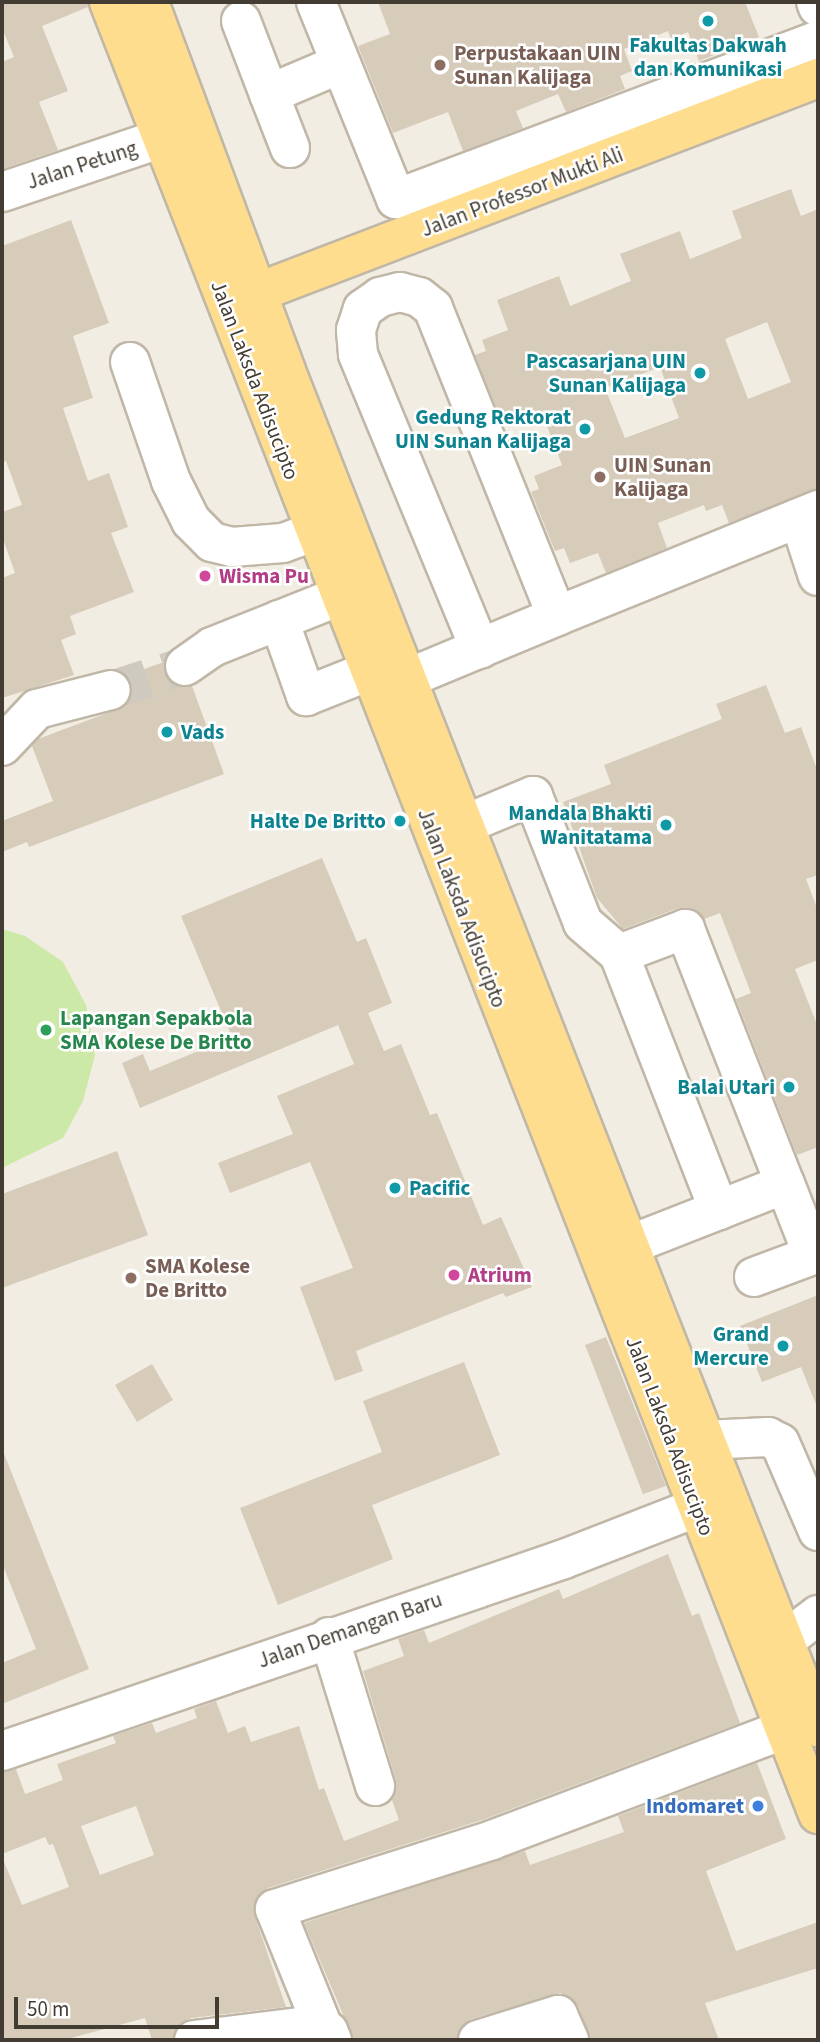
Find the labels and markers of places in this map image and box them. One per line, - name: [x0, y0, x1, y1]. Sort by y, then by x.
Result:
- marker: Fakultas Dakwah dan Komunikasi: [700, 13, 716, 29]
- place label: Fakultas Dakwah dan Komunikasi: [629, 32, 787, 82]
- place label: Perpustakaan UIN Sunan Kalijaga: [454, 40, 621, 90]
- marker: Perpustakaan UIN Sunan Kalijaga: [432, 57, 448, 73]
- place label: Pascasarjana UIN Sunan Kalijaga: [526, 348, 686, 398]
- marker: Pascasarjana UIN Sunan Kalijaga: [692, 365, 708, 381]
- place label: Gedung Rektorat UIN Sunan Kalijaga: [395, 404, 571, 454]
- marker: Gedung Rektorat UIN Sunan Kalijaga: [577, 421, 593, 437]
- place label: UIN Sunan Kalijaga: [614, 452, 711, 502]
- marker: UIN Sunan Kalijaga: [592, 469, 608, 485]
- place label: Wisma Pu: [219, 563, 309, 589]
- marker: Wisma Pu: [197, 568, 213, 584]
- place label: Vads: [181, 719, 224, 745]
- marker: Vads: [159, 724, 175, 740]
- place label: Mandala Bhakti Wanitatama: [508, 800, 652, 850]
- place label: Halte De Britto: [250, 808, 386, 834]
- marker: Halte De Britto: [392, 813, 408, 829]
- marker: Mandala Bhakti Wanitatama: [658, 817, 674, 833]
- place label: Lapangan Sepakbola SMA Kolese De Britto: [60, 1005, 253, 1055]
- marker: Lapangan Sepakbola SMA Kolese De Britto: [38, 1022, 54, 1038]
- place label: Balai Utari: [677, 1074, 775, 1100]
- marker: Balai Utari: [781, 1079, 797, 1095]
- place label: Pacific: [409, 1175, 470, 1201]
- marker: Pacific: [387, 1180, 403, 1196]
- place label: SMA Kolese De Britto: [145, 1253, 250, 1303]
- place label: Atrium: [468, 1262, 532, 1288]
- marker: Atrium: [446, 1267, 462, 1283]
- marker: SMA Kolese De Britto: [123, 1270, 139, 1286]
- place label: Grand Mercure: [693, 1321, 769, 1371]
- marker: Grand Mercure: [775, 1338, 791, 1354]
- place label: Indomaret: [646, 1793, 744, 1819]
- marker: Indomaret: [750, 1798, 766, 1814]

